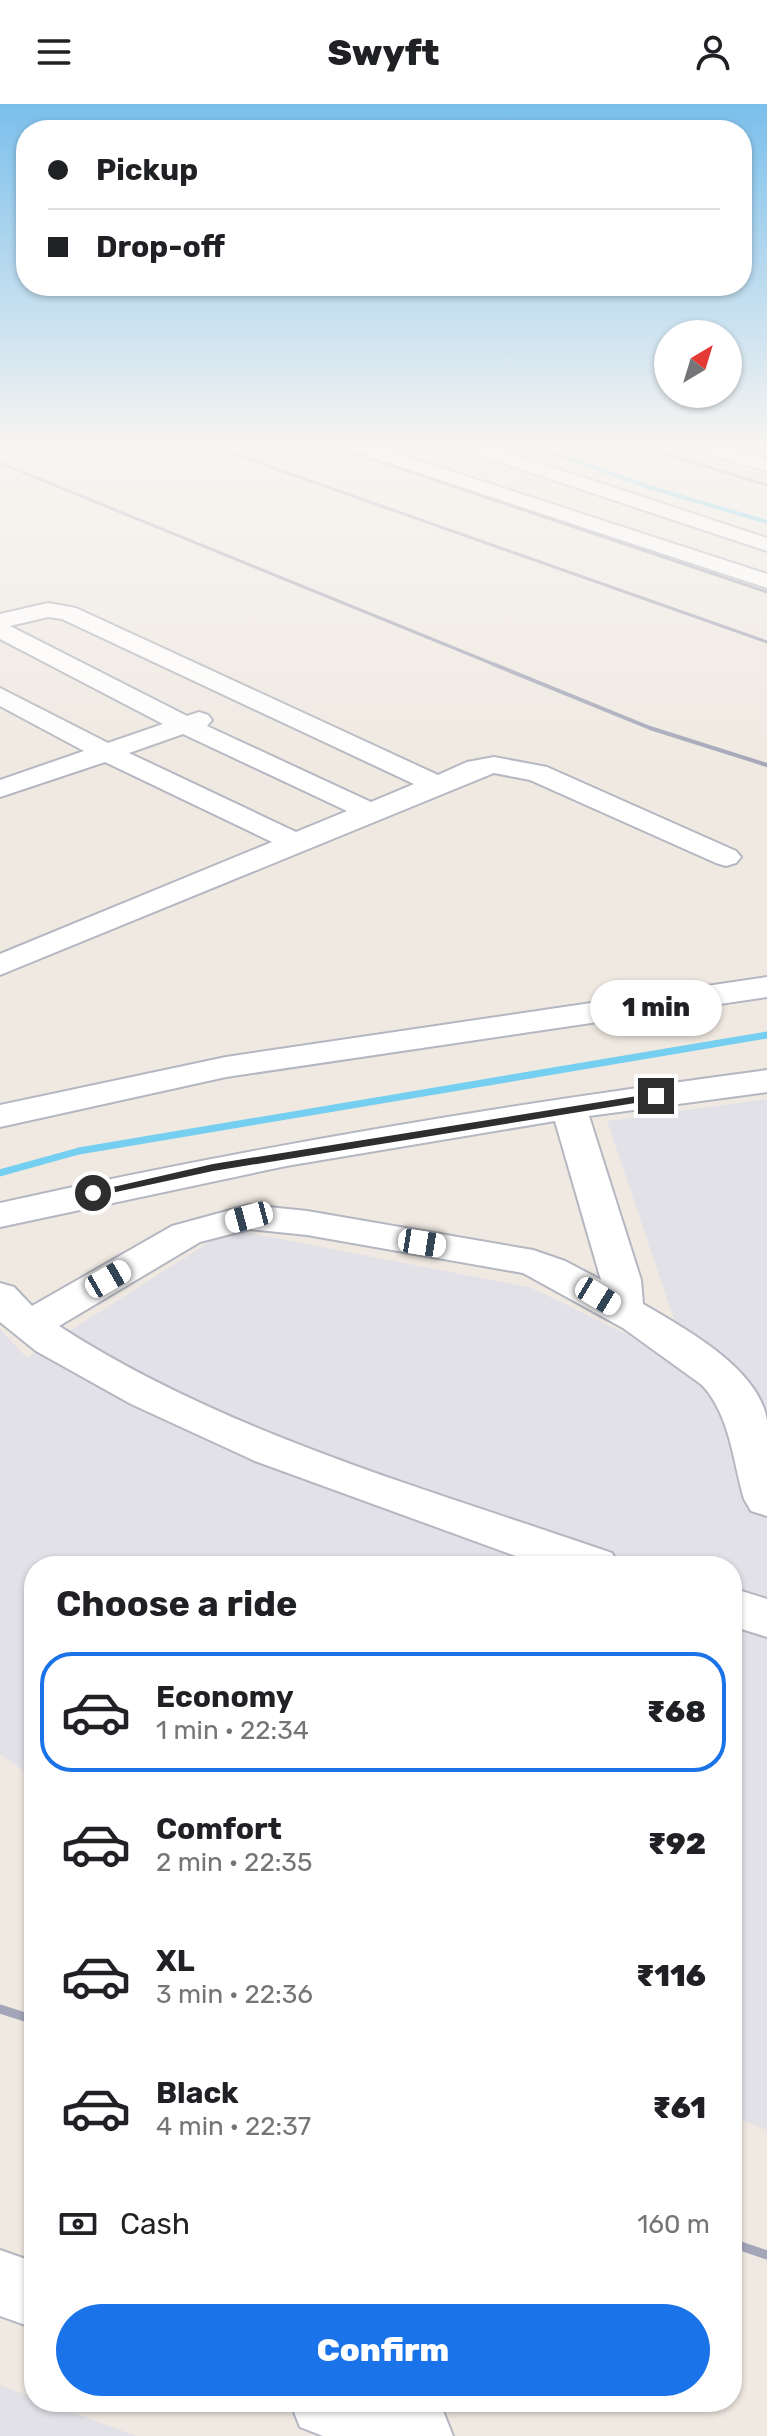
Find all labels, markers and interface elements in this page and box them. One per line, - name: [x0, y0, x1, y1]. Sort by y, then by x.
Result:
- icon: menu: [32, 30, 76, 74]
- icon: person: [691, 30, 735, 74]
- text: Swyft: [327, 31, 440, 74]
- text: Pickup: [96, 152, 198, 188]
- text: Drop-off: [96, 229, 225, 265]
- north arrow: [654, 320, 742, 408]
- map controls: [654, 320, 742, 408]
- callout: 1 min: [590, 980, 722, 1036]
- text: 1 min: [622, 992, 690, 1023]
- route end: [638, 1078, 674, 1114]
- route start: [75, 1175, 111, 1211]
- car: [223, 1199, 275, 1235]
- car: [396, 1227, 448, 1259]
- car: [81, 1257, 135, 1301]
- car: [571, 1273, 625, 1319]
- text: Choose a ride: [56, 1582, 297, 1625]
- icon: car: [60, 1676, 132, 1748]
- text: Economy: [156, 1679, 294, 1715]
- text: ₹68: [647, 1694, 706, 1730]
- text: 1 min · 22:34: [156, 1715, 309, 1746]
- icon: car: [60, 1808, 132, 1880]
- text: Comfort: [156, 1811, 282, 1847]
- text: ₹92: [648, 1826, 706, 1862]
- text: 2 min · 22:35: [156, 1847, 312, 1878]
- icon: car: [60, 1940, 132, 2012]
- text: XL: [156, 1943, 195, 1979]
- text: ₹116: [636, 1958, 706, 1994]
- text: 3 min · 22:36: [156, 1979, 313, 2010]
- icon: car: [60, 2072, 132, 2144]
- text: Black: [156, 2075, 239, 2111]
- text: ₹61: [652, 2090, 706, 2126]
- text: 4 min · 22:37: [156, 2111, 311, 2142]
- icon: cash: [56, 2202, 100, 2246]
- text: Cash: [120, 2206, 190, 2242]
- text: 160 m: [637, 2209, 710, 2240]
- button: Confirm: [56, 2304, 710, 2396]

